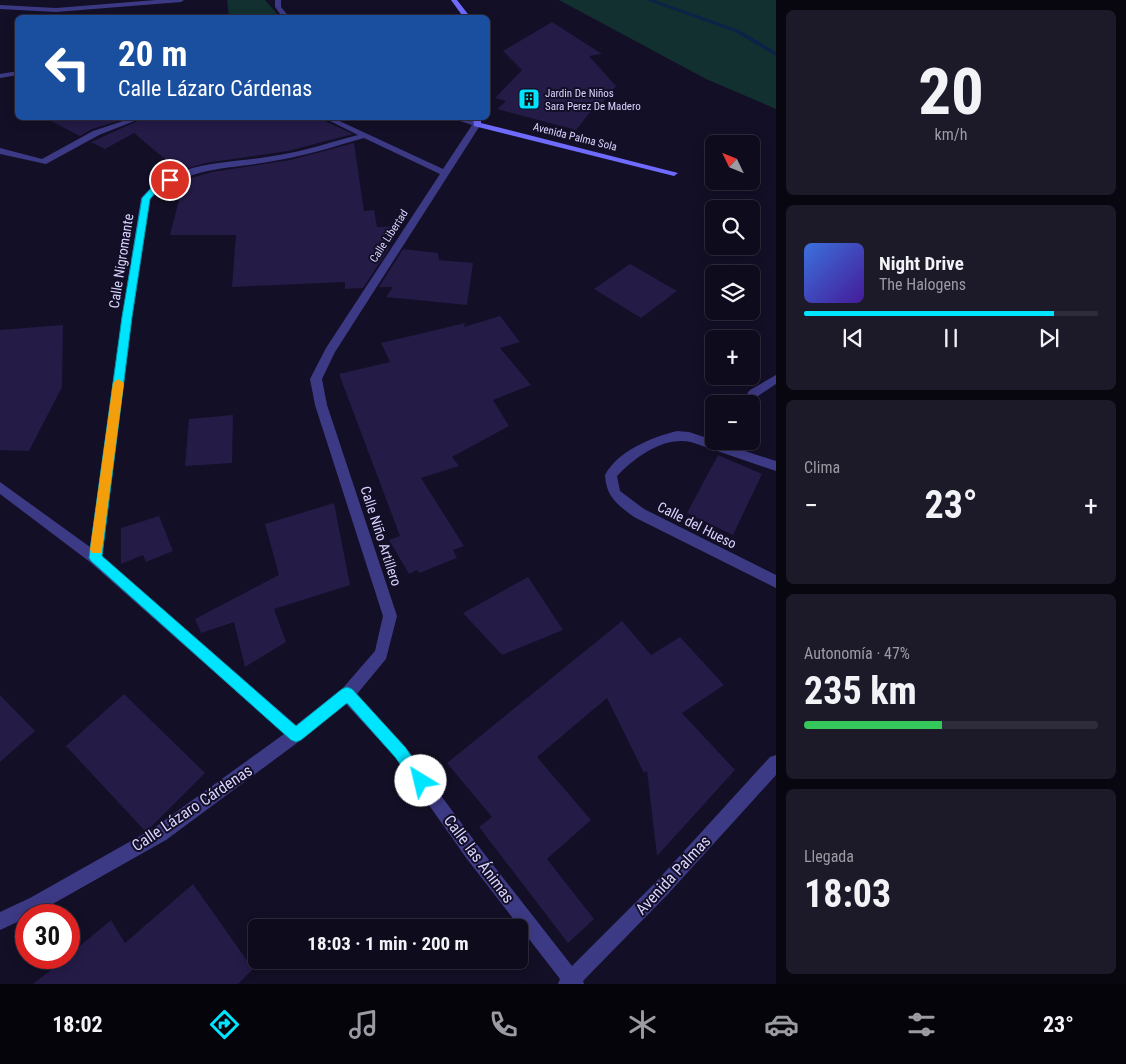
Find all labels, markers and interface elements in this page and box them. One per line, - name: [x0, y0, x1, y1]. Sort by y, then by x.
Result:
- text: 20 m: [118, 34, 187, 75]
- icon: left: [35, 35, 100, 100]
- text: 20: [918, 54, 984, 130]
- text: Calle Lázaro Cárdenas: [118, 76, 312, 101]
- building icon: Jardin De Niños Sara Perez De Madero: [517, 87, 541, 111]
- place label: Jardin De Niños Sara Perez De Madero: [545, 87, 641, 113]
- street label: Avenida Palma Sola: [532, 120, 618, 154]
- text: km/h: [935, 125, 967, 144]
- north arrow: [705, 135, 760, 190]
- map controls: [705, 135, 760, 450]
- pin: [149, 159, 191, 201]
- icon: arrive: [156, 166, 184, 194]
- button: search: [705, 200, 760, 255]
- street label: Calle Libertad: [367, 207, 411, 265]
- street label: Calle Nigromante: [106, 212, 136, 309]
- text: Night Drive: [879, 252, 964, 275]
- button: layers: [705, 265, 760, 320]
- text: The Halogens: [879, 275, 966, 294]
- icon: previous: [839, 324, 867, 352]
- icon: pause: [937, 324, 965, 352]
- icon: next: [1035, 324, 1063, 352]
- button: +: [705, 330, 760, 385]
- button: −: [705, 395, 760, 450]
- text: Clima: [804, 458, 840, 477]
- text: 23°: [924, 483, 978, 527]
- street label: Calle Niño Artillero: [357, 484, 405, 588]
- text: −: [804, 489, 818, 522]
- text: +: [1084, 489, 1098, 522]
- street label: Calle del Hueso: [655, 498, 739, 552]
- text: Autonomía · 47%: [804, 644, 910, 663]
- text: 235 km: [804, 669, 917, 713]
- position arrow: [394, 754, 446, 806]
- street label: Calle Lázaro Cárdenas: [128, 761, 256, 855]
- street label: Calle las Ánimas: [440, 811, 518, 907]
- street label: Avenida Palmas: [632, 832, 714, 918]
- text: Llegada: [804, 847, 854, 866]
- text: 18:03: [804, 872, 891, 916]
- speed limit sign: 30: [15, 904, 80, 969]
- text: 18:03 · 1 min · 200 m: [307, 932, 469, 955]
- icon: directions: [207, 1007, 242, 1042]
- icon: music: [346, 1007, 381, 1042]
- icon: phone: [486, 1007, 521, 1042]
- icon: climate: [625, 1007, 660, 1042]
- icon: car: [764, 1007, 799, 1042]
- icon: filters: [904, 1007, 939, 1042]
- text: 18:02: [52, 1012, 103, 1037]
- text: 23°: [1043, 1012, 1074, 1037]

